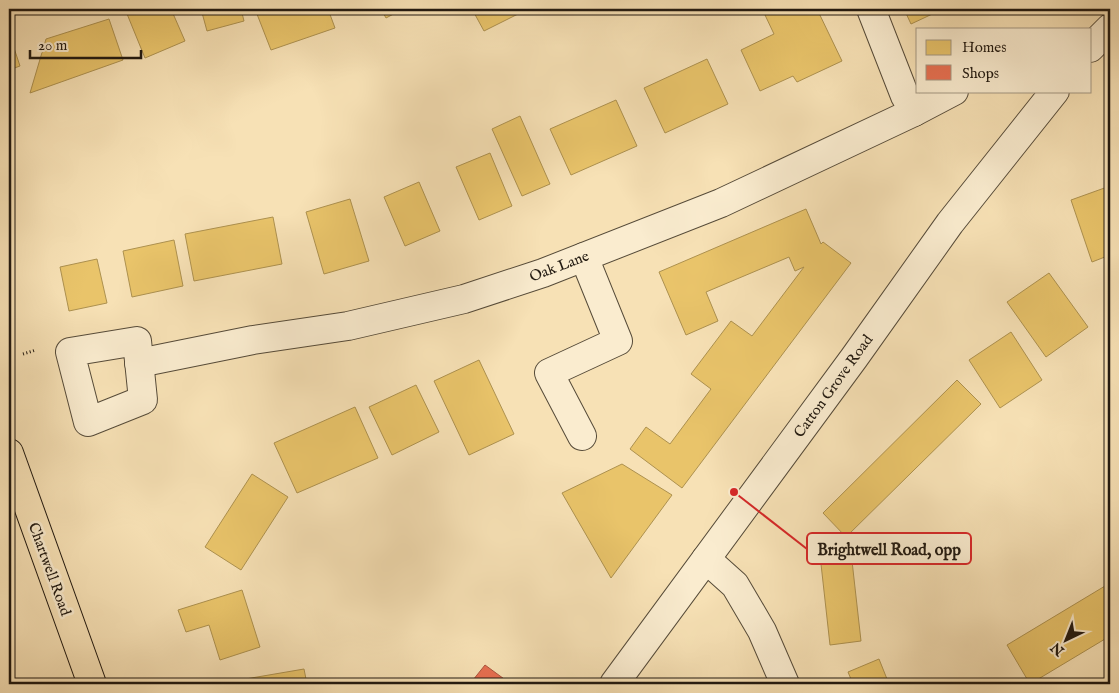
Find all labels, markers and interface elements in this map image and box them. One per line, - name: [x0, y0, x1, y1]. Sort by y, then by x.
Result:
- scale bar: [30, 28, 141, 60]
- legend: [916, 28, 1092, 92]
- text: 20 m: [38, 36, 68, 55]
- text: Homes: [962, 38, 1006, 57]
- text: Shops: [962, 64, 999, 83]
- street label: Oak Lane: [527, 246, 592, 286]
- street label: Catton Grove Road: [790, 330, 878, 442]
- street label: Chartwell Road: [24, 520, 76, 619]
- callout: Brightwell Road, opp: [807, 533, 971, 564]
- text: Brightwell Road, opp: [817, 541, 961, 561]
- north arrow: [1042, 616, 1092, 666]
- text: N: [1047, 638, 1069, 660]

